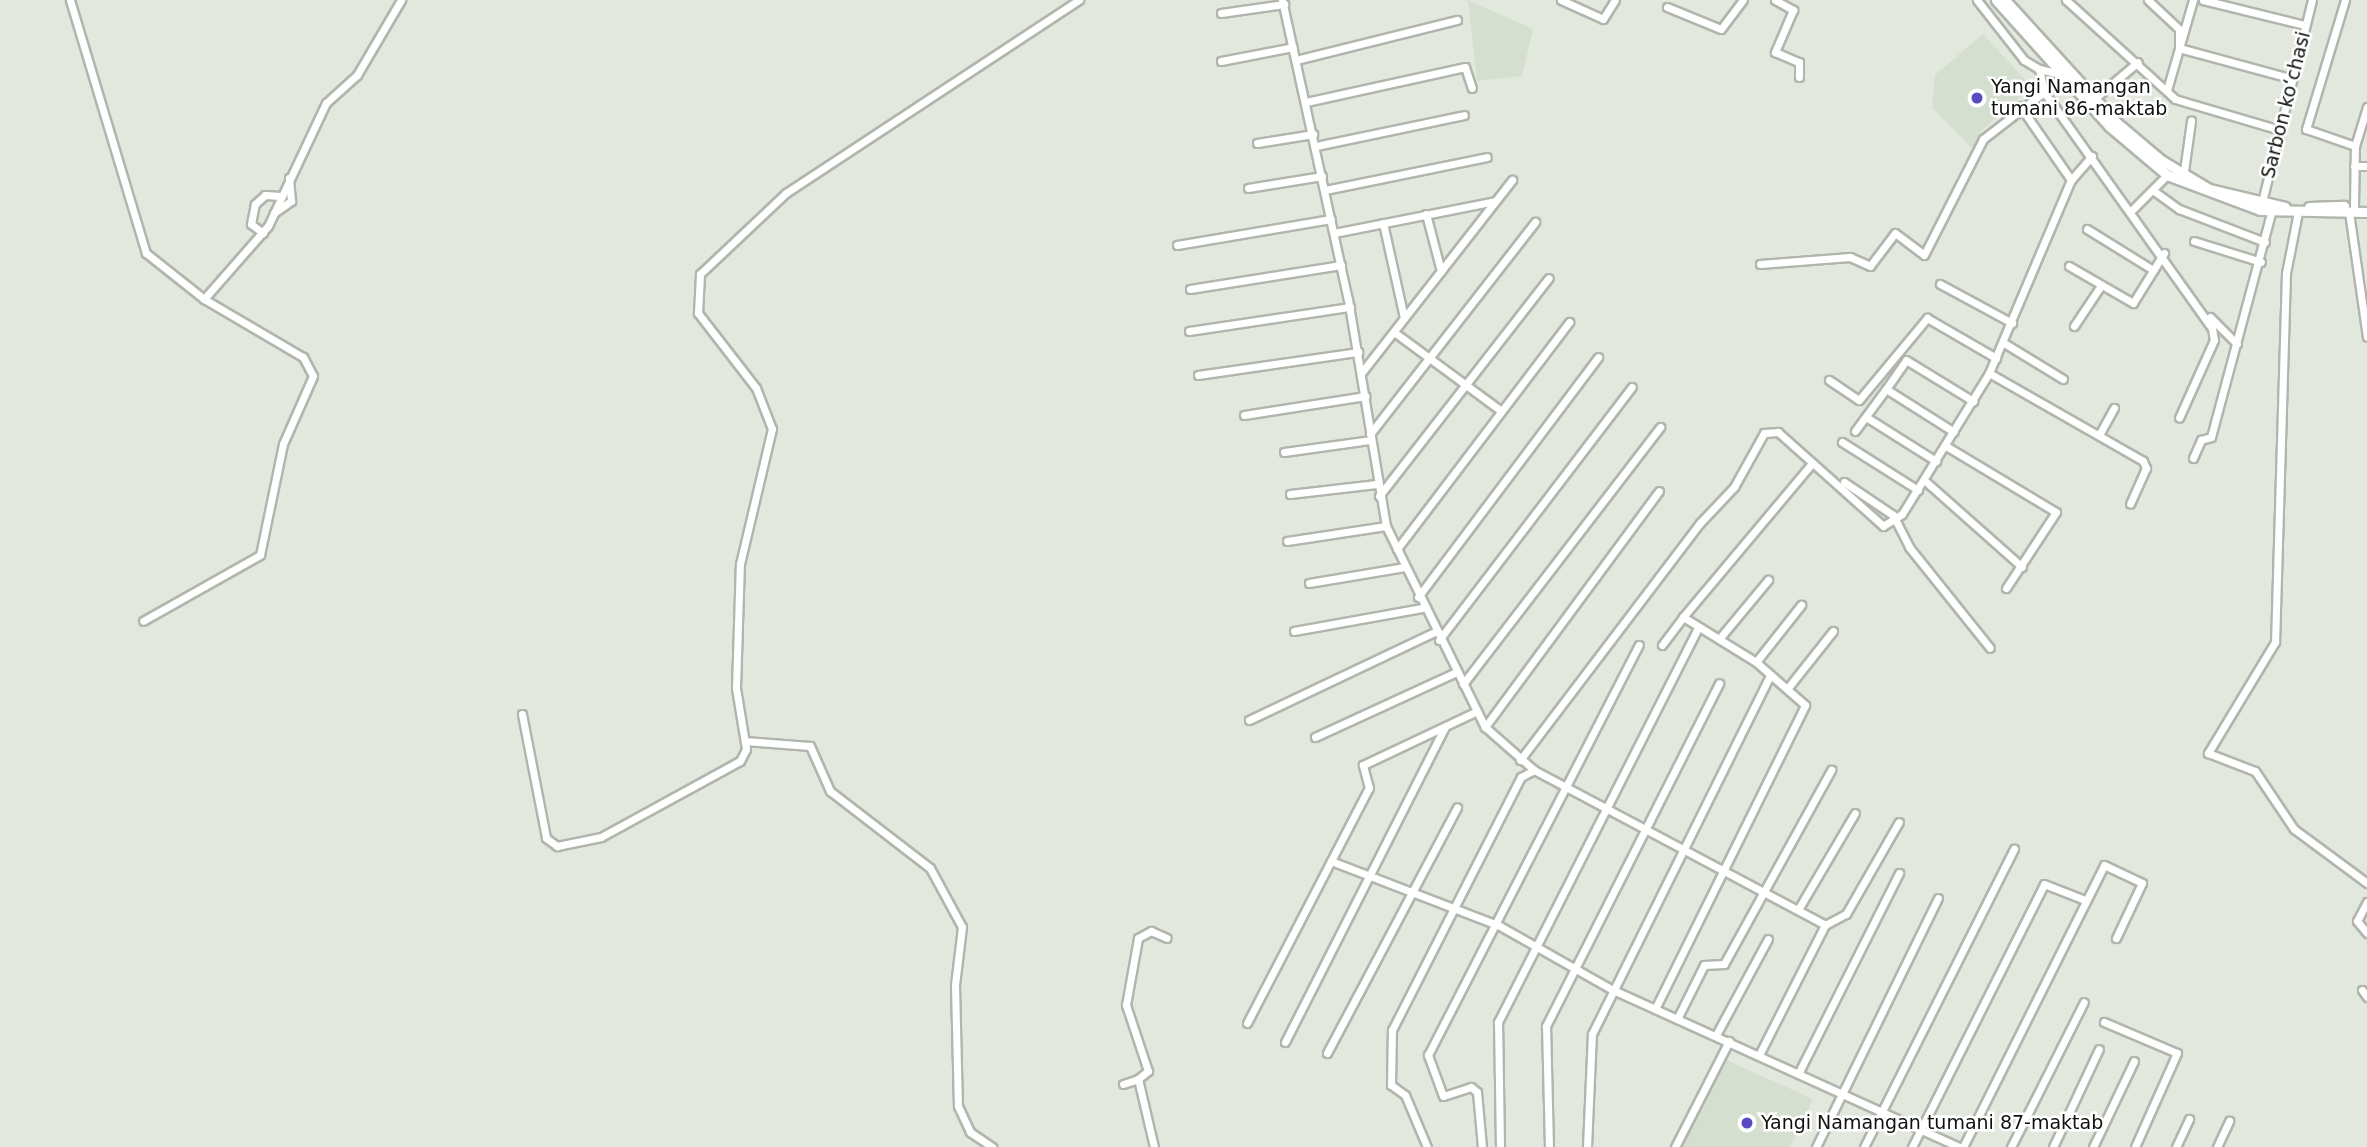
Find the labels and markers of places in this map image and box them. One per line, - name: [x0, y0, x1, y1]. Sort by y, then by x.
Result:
- place label: Yangi Namangan tumani 86-maktab: [1991, 76, 2167, 120]
- marker: Yangi Namangan tumani 86-maktab: [1969, 90, 1985, 106]
- place label: Yangi Namangan tumani 87-maktab: [1761, 1112, 2103, 1134]
- marker: Yangi Namangan tumani 87-maktab: [1739, 1115, 1755, 1131]

